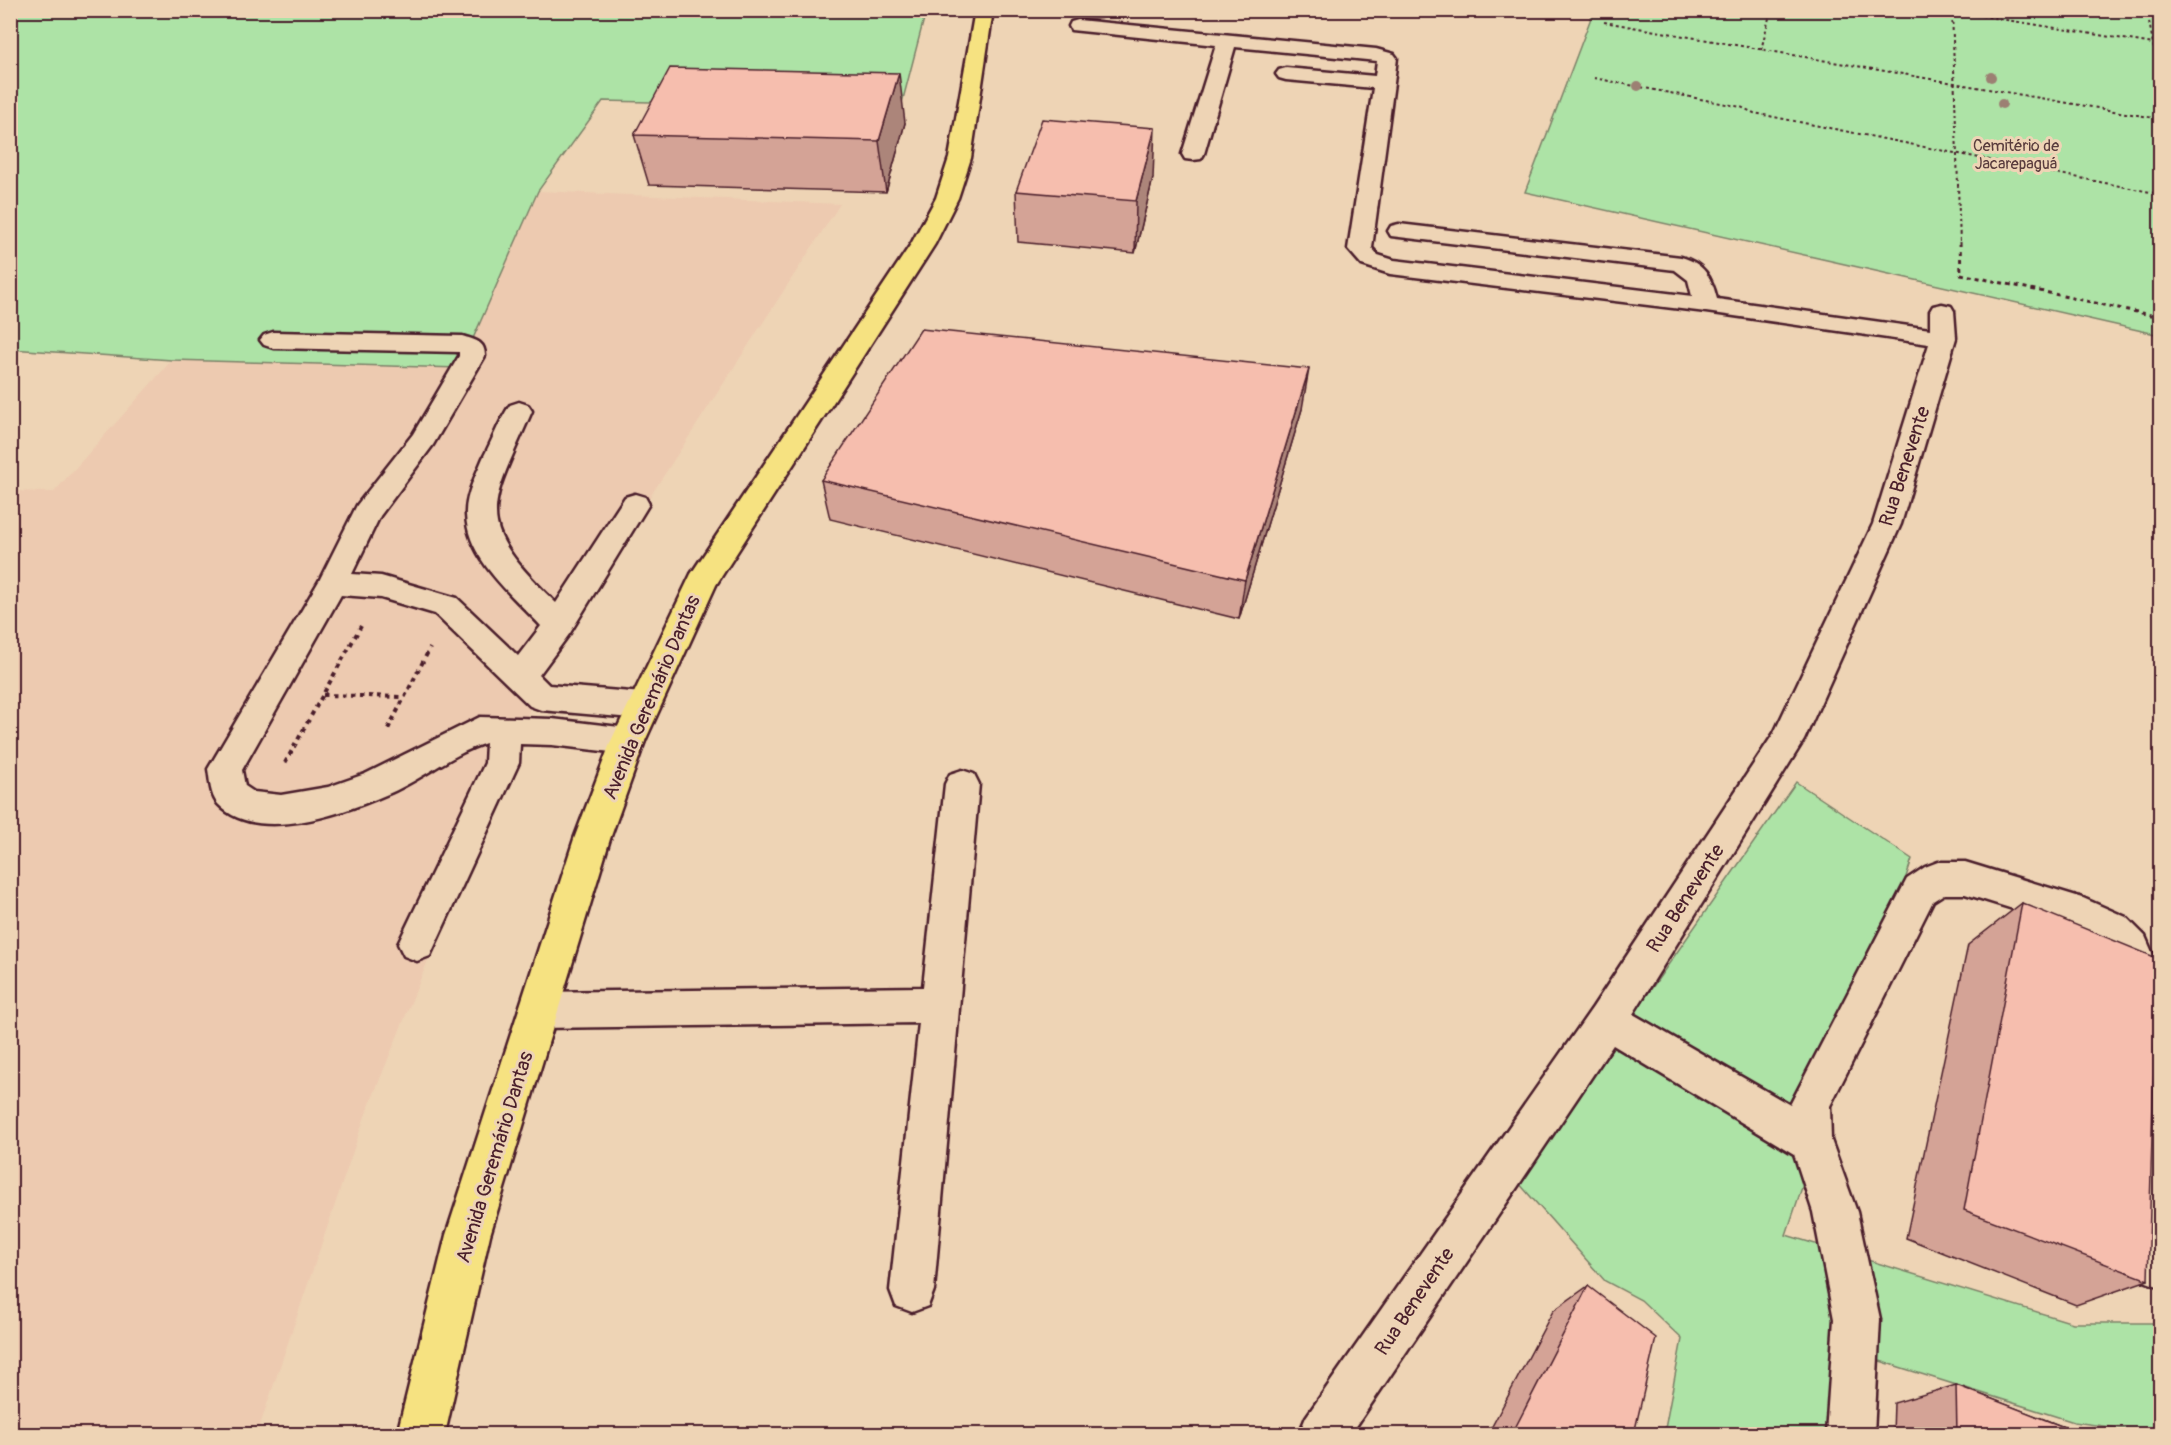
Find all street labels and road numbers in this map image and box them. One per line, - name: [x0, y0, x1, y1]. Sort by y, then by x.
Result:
- street label: Rua Benevente: [1873, 403, 1936, 529]
- street label: Avenida Geremário Dantas: [597, 591, 706, 803]
- street label: Rua Benevente: [1641, 839, 1730, 957]
- street label: Avenida Geremário Dantas: [450, 1048, 539, 1266]
- street label: Rua Benevente: [1369, 1242, 1460, 1360]

